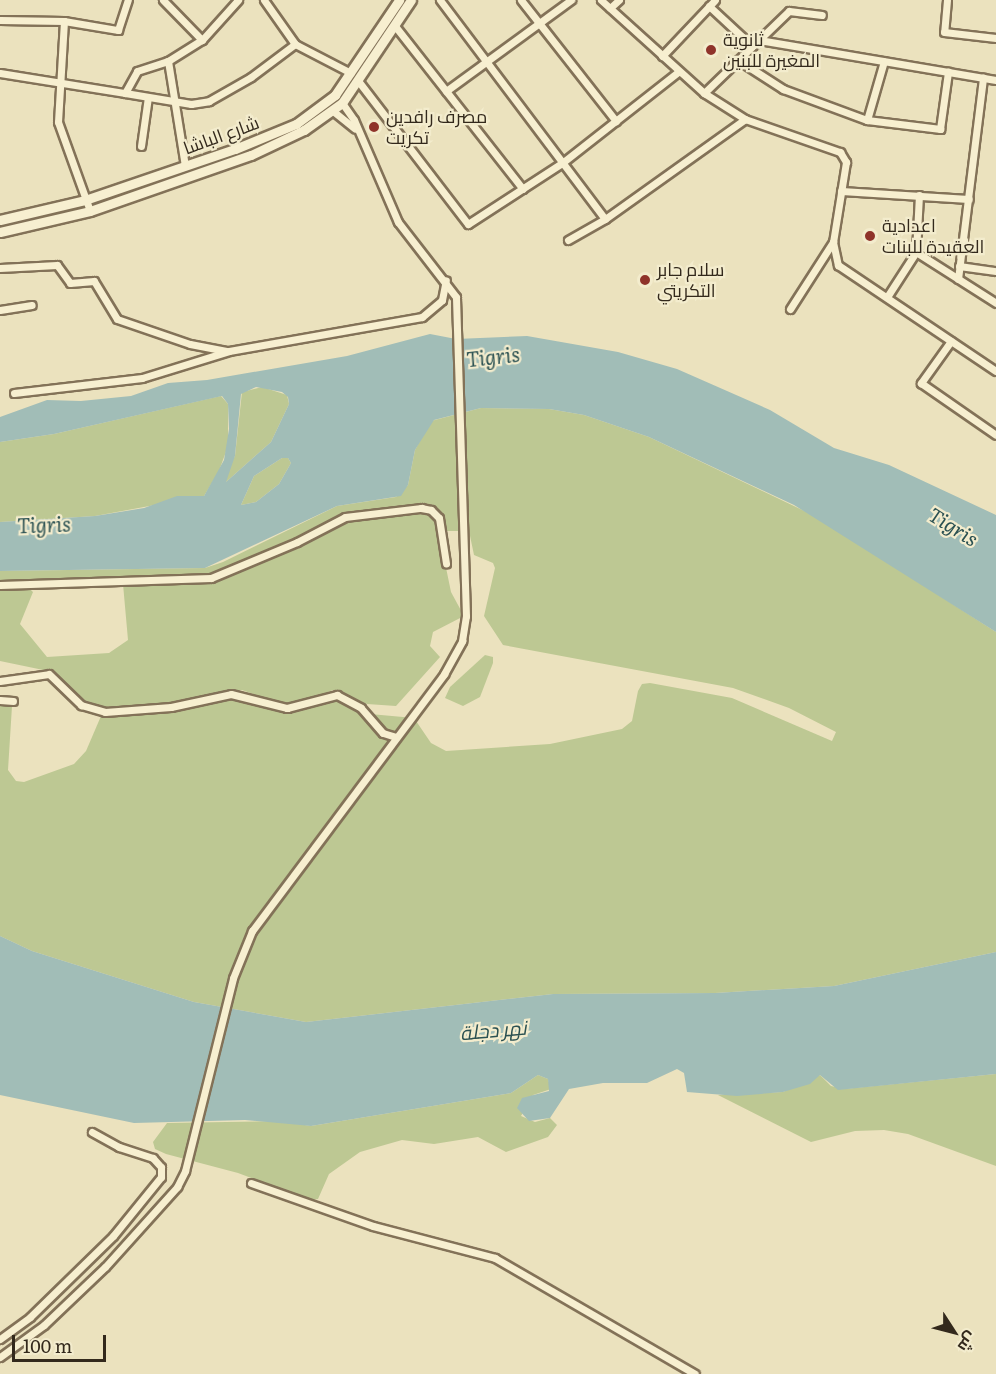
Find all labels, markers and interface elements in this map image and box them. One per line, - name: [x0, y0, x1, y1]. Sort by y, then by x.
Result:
- place label: ثانوية المغيرة للبنين: [723, 29, 820, 72]
- marker: ثانوية المغيرة للبنين: [704, 43, 718, 57]
- place label: مصرف رافدين تكريت: [386, 106, 487, 148]
- street label: شارع الباشا: [180, 111, 262, 159]
- marker: مصرف رافدين تكريت: [367, 120, 381, 134]
- place label: اعدادية العقيدة للبنات: [882, 215, 984, 258]
- marker: اعدادية العقيدة للبنات: [863, 229, 877, 243]
- place label: سلام جابر التكريتي: [657, 259, 724, 302]
- marker: سلام جابر التكريتي: [638, 273, 652, 287]
- water label: Tigris: [465, 341, 521, 371]
- water label: Tigris: [925, 502, 983, 550]
- water label: Tigris: [17, 511, 71, 537]
- water label: نهر دجلة: [459, 1014, 527, 1044]
- north arrow: [924, 1302, 984, 1362]
- scale bar: [15, 1323, 110, 1361]
- text: ش: [953, 1327, 984, 1358]
- text: 100 m: [23, 1332, 72, 1359]

